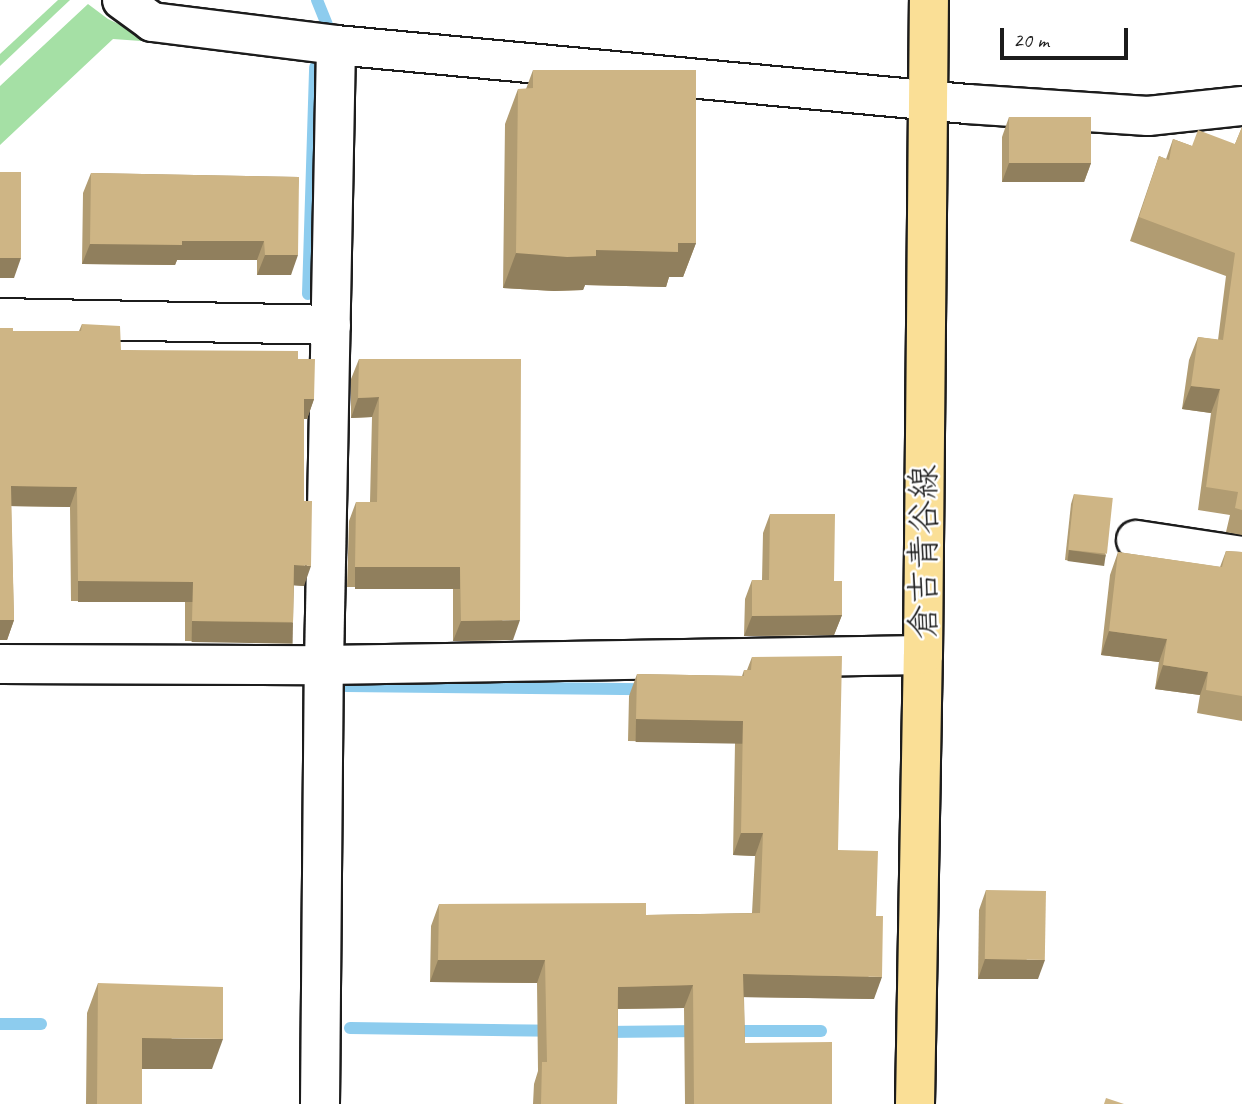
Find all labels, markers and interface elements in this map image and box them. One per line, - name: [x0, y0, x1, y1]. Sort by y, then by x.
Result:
- scale bar: [1004, 14, 1132, 58]
- text: 20 m: [1013, 27, 1049, 53]
- street label: 倉吉青谷線: [903, 465, 945, 639]

